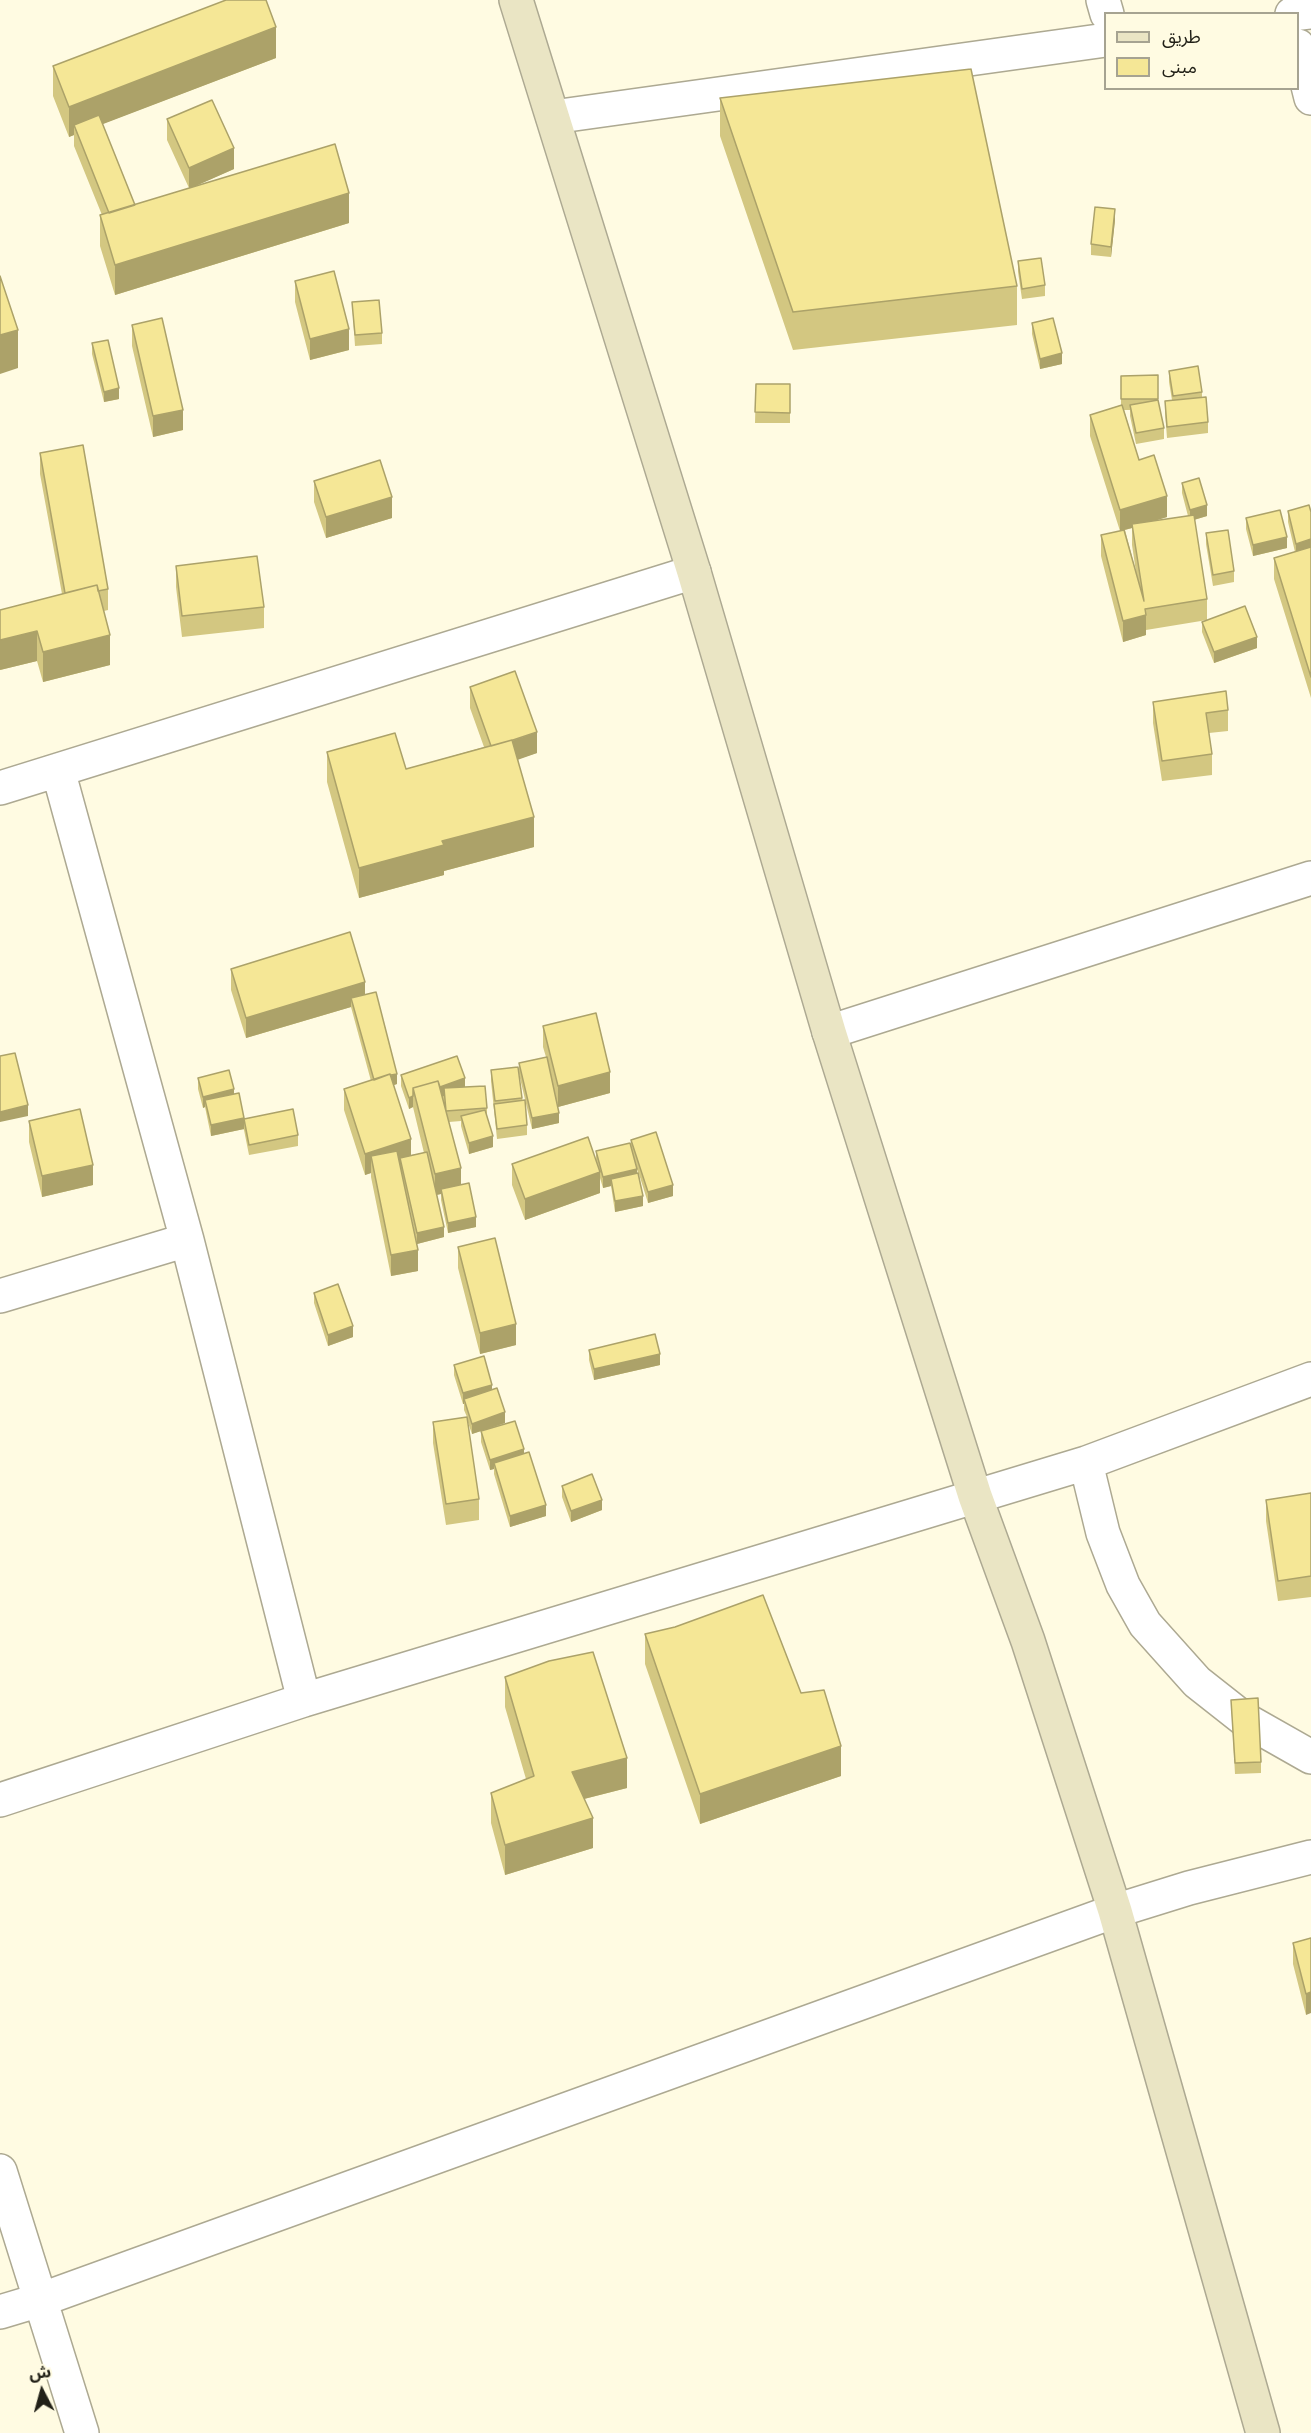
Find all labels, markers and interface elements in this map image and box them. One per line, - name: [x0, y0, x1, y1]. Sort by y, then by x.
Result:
- legend: [1104, 12, 1299, 90]
- text: طريق: [1162, 26, 1201, 48]
- text: مبنى: [1162, 56, 1197, 78]
- north arrow: [12, 2361, 72, 2421]
- text: ش: [28, 2362, 52, 2383]

